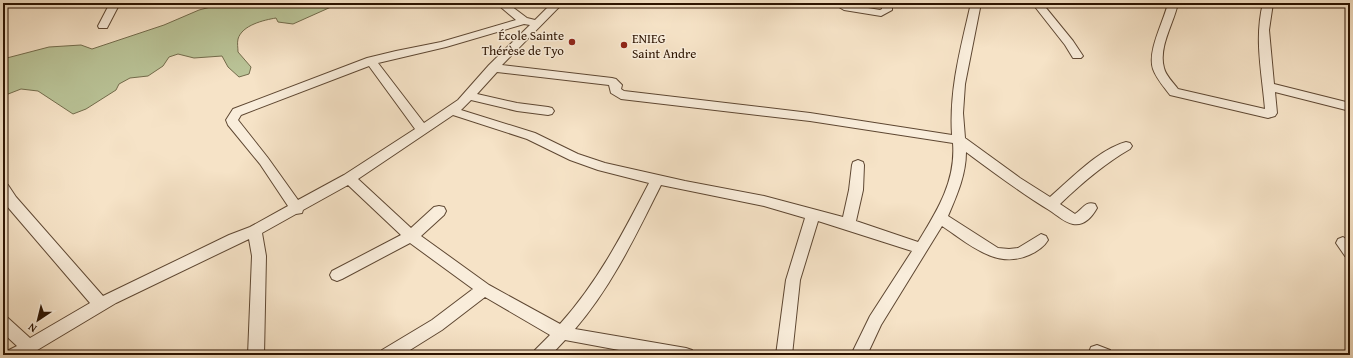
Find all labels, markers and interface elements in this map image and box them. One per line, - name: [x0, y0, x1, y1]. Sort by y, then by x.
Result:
- place label: École Sainte Thérèse de Tyo: [482, 26, 564, 60]
- place label: ENIEG Saint Andre: [632, 29, 696, 63]
- marker: École Sainte Thérèse de Tyo: [567, 37, 577, 47]
- marker: ENIEG Saint Andre: [619, 40, 629, 50]
- north arrow: [18, 300, 58, 340]
- text: N: [24, 319, 40, 337]

